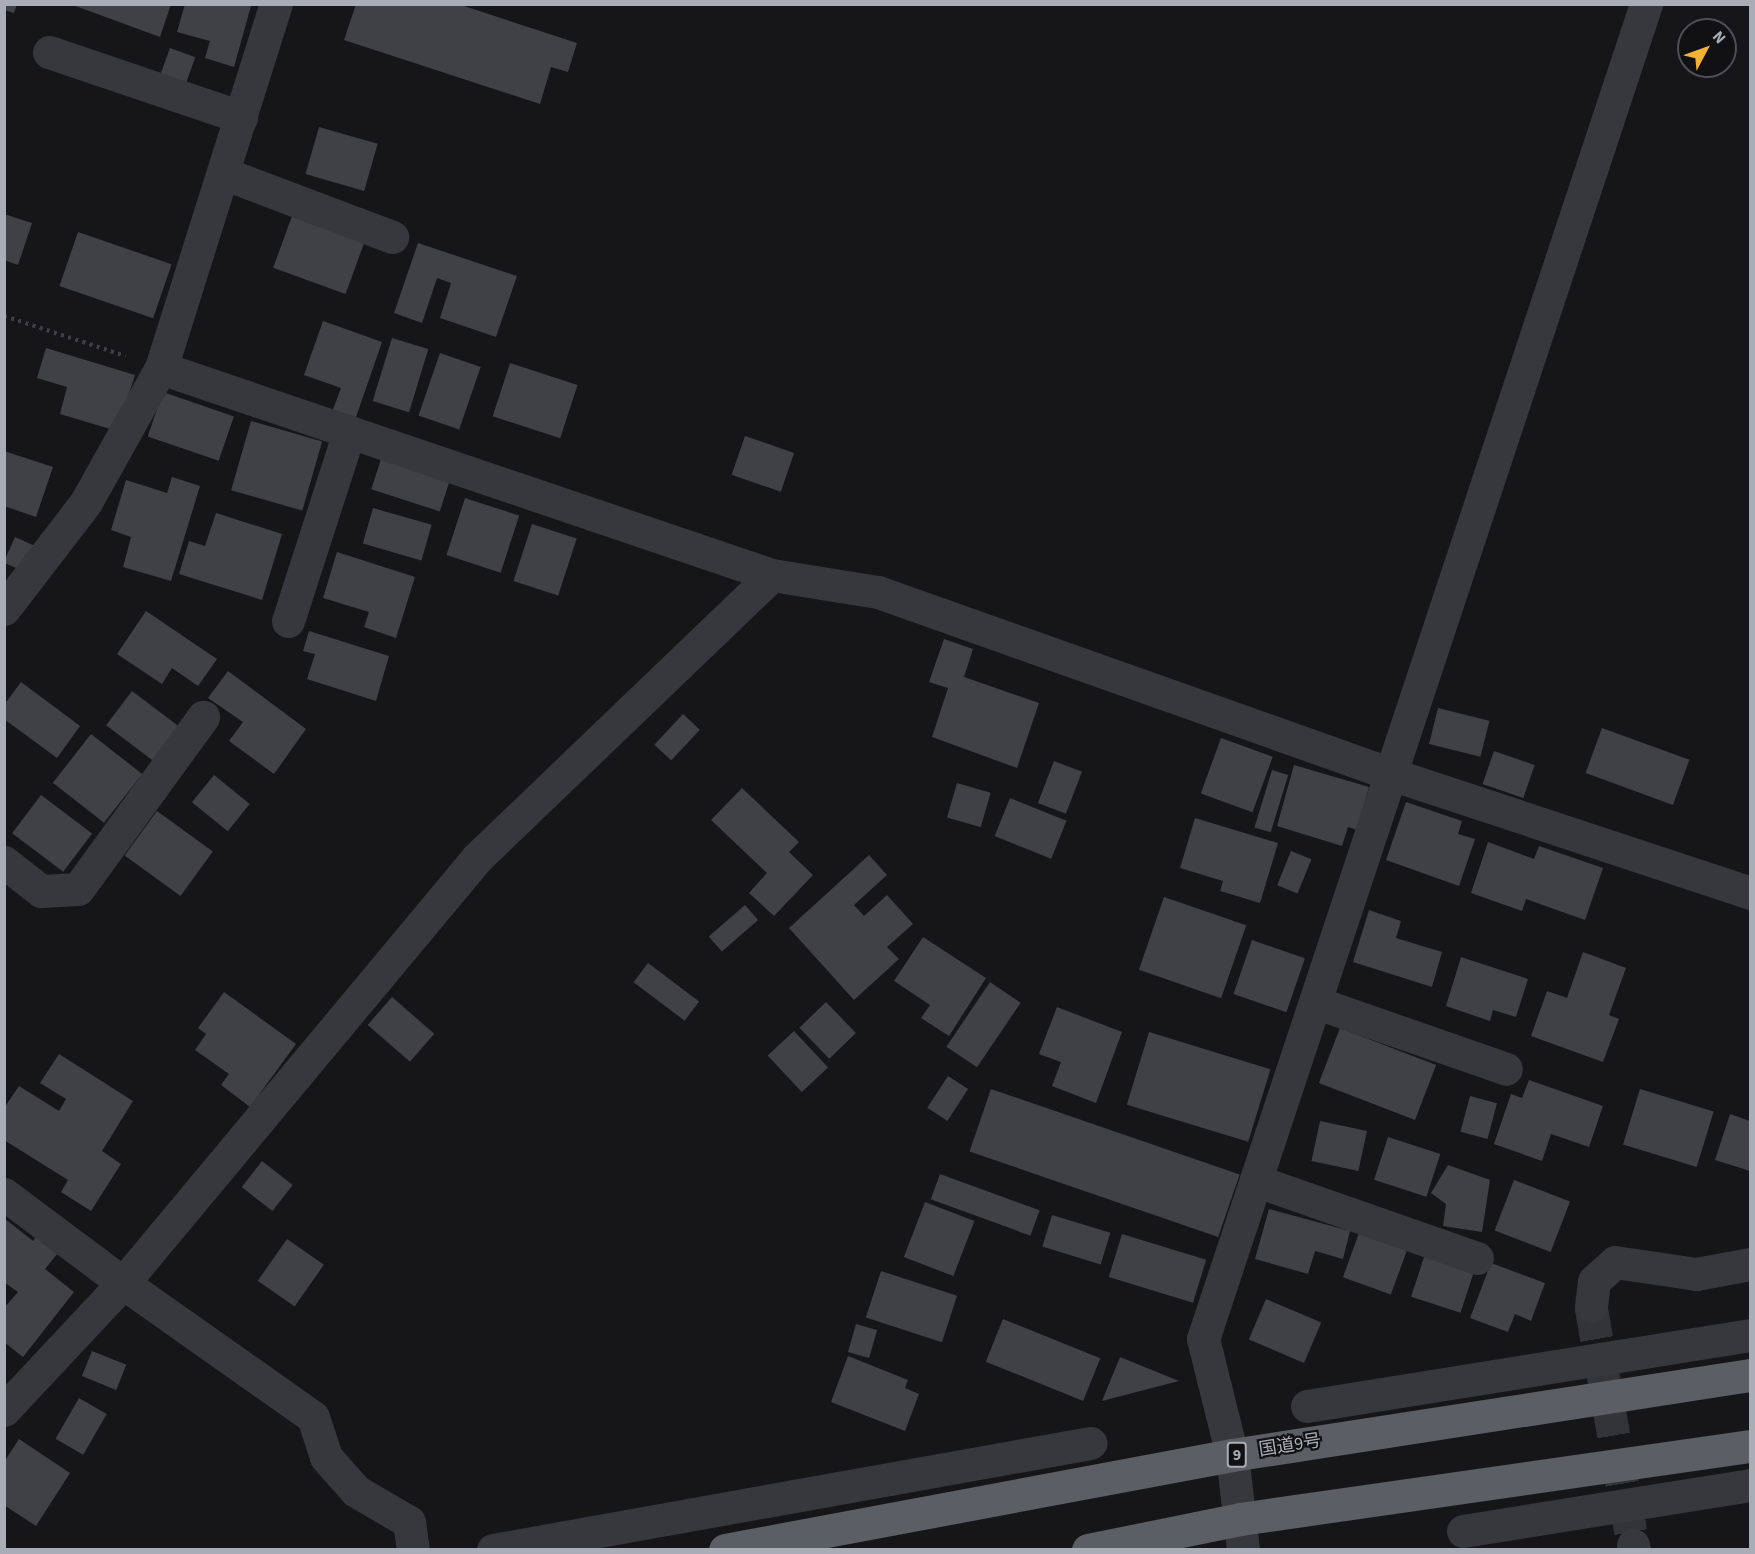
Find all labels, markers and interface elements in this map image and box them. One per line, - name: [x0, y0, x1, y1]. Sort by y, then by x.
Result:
- north arrow: [1677, 18, 1737, 78]
- text: N: [1707, 26, 1731, 49]
- street label: 国道9号: [1257, 1430, 1323, 1462]
- road number: 9: [1226, 1442, 1248, 1468]

